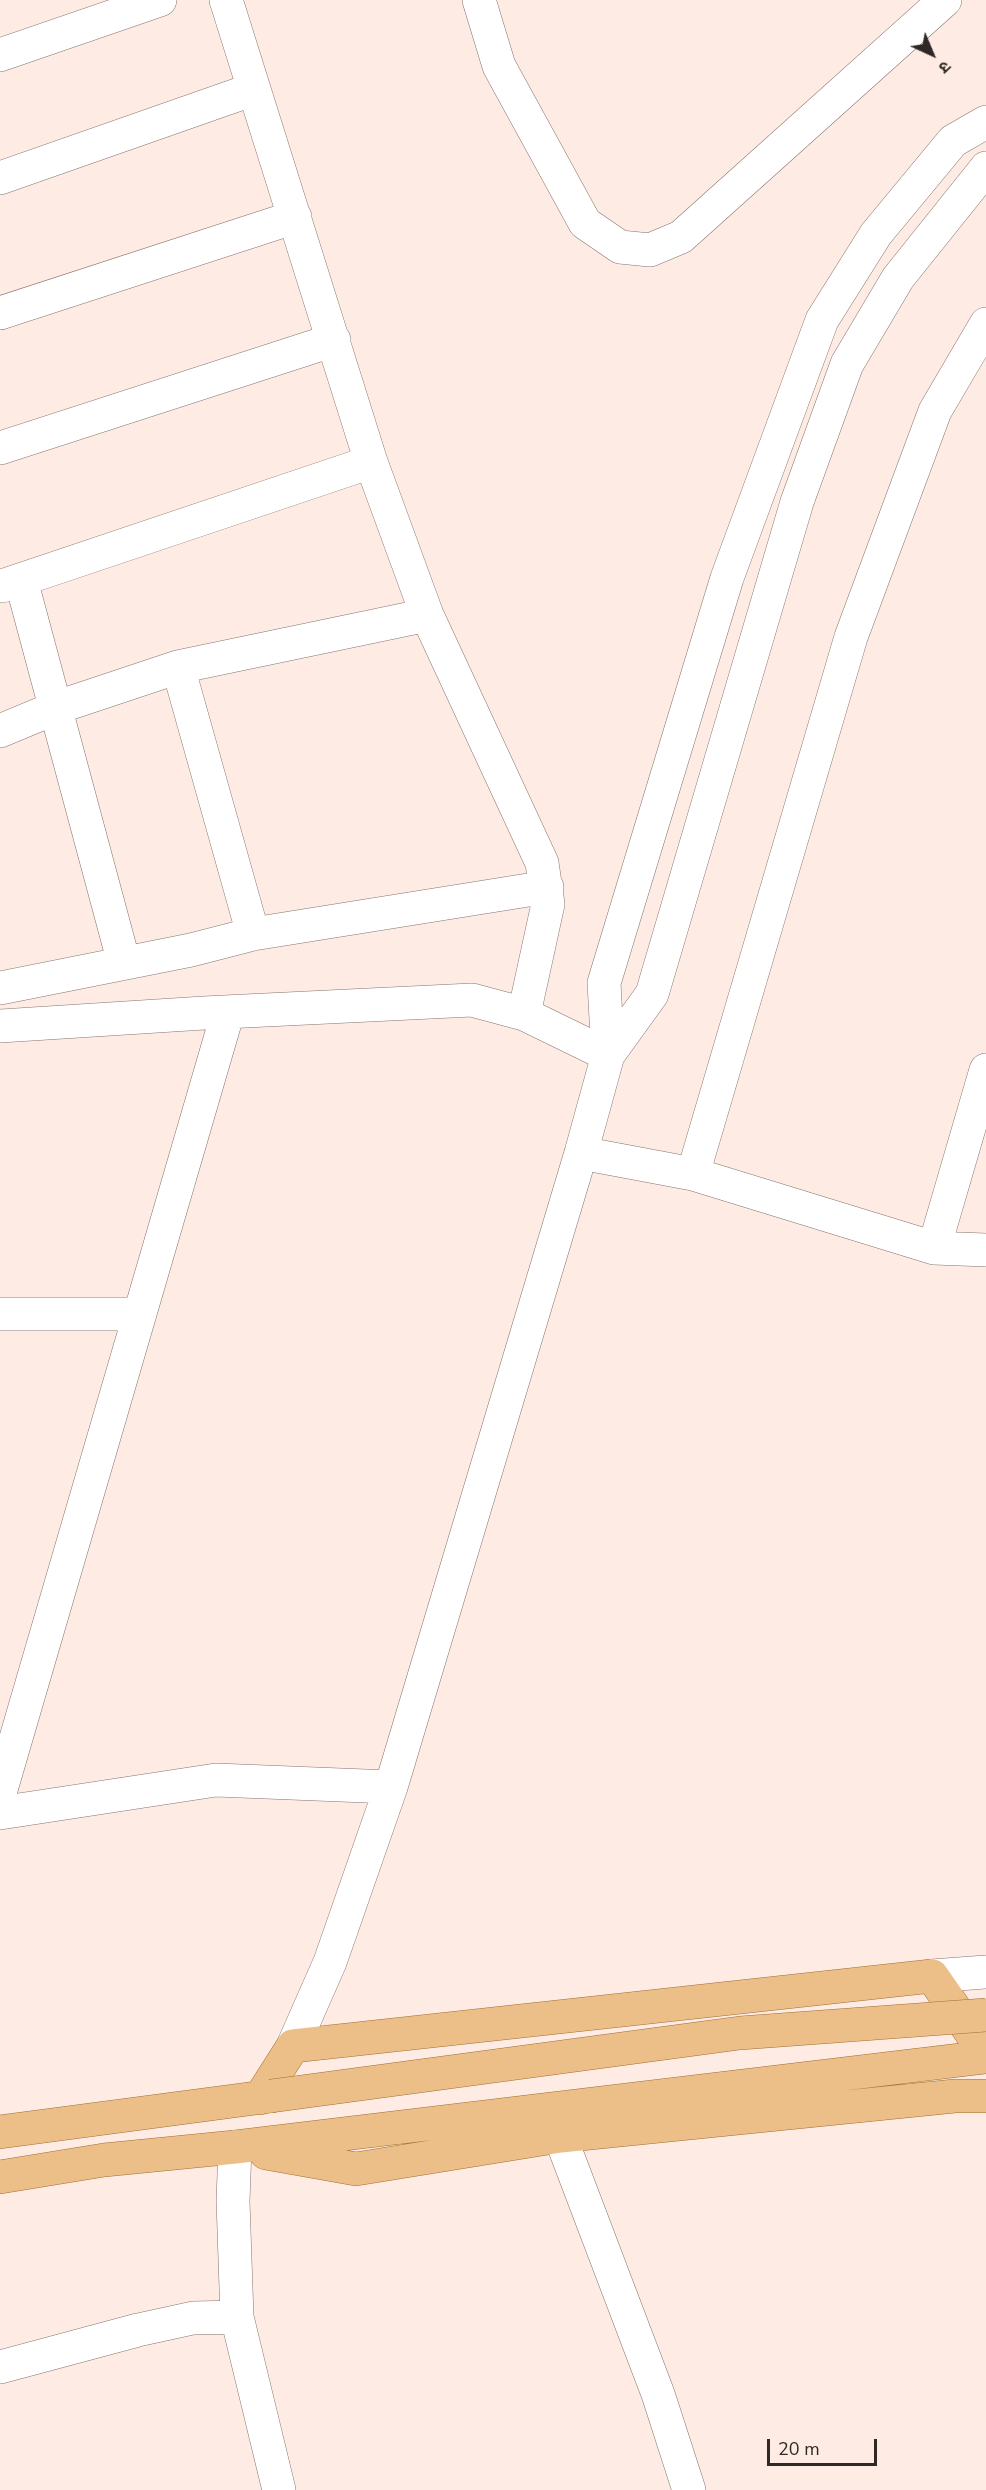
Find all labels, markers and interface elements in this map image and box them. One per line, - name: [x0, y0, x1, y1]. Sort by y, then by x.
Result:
- north arrow: [902, 24, 962, 84]
- text: उ: [933, 56, 956, 78]
- scale bar: [770, 2427, 880, 2465]
- text: 20 m: [778, 2437, 820, 2461]

